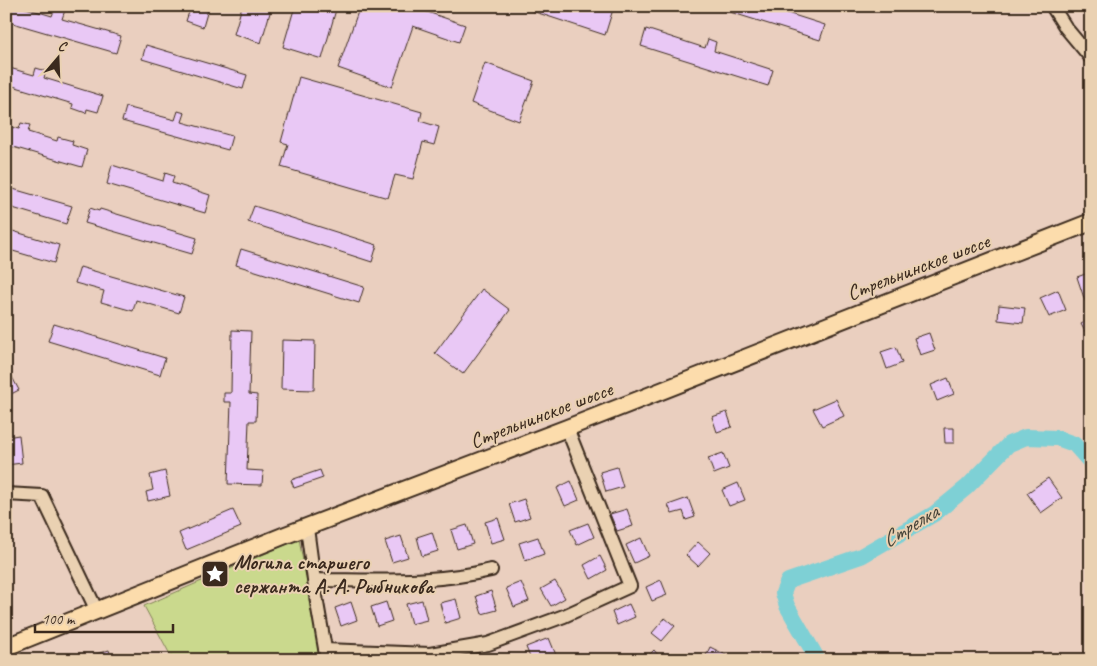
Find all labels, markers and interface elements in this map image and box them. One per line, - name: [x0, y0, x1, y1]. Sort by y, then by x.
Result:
- north arrow: [32, 32, 82, 82]
- text: С: [56, 37, 70, 56]
- street label: Стрельнинское шоссе: [843, 227, 994, 306]
- street label: Стрельнинское шоссе: [466, 375, 617, 454]
- water label: Стрелка: [877, 497, 945, 554]
- place label: Могила старшего сержанта А. А. Рыбникова: [234, 549, 435, 599]
- place icon: Могила старшего сержанта А. А. Рыбникова: [200, 559, 230, 589]
- scale bar: [35, 601, 172, 633]
- text: 100 m: [42, 610, 76, 629]

